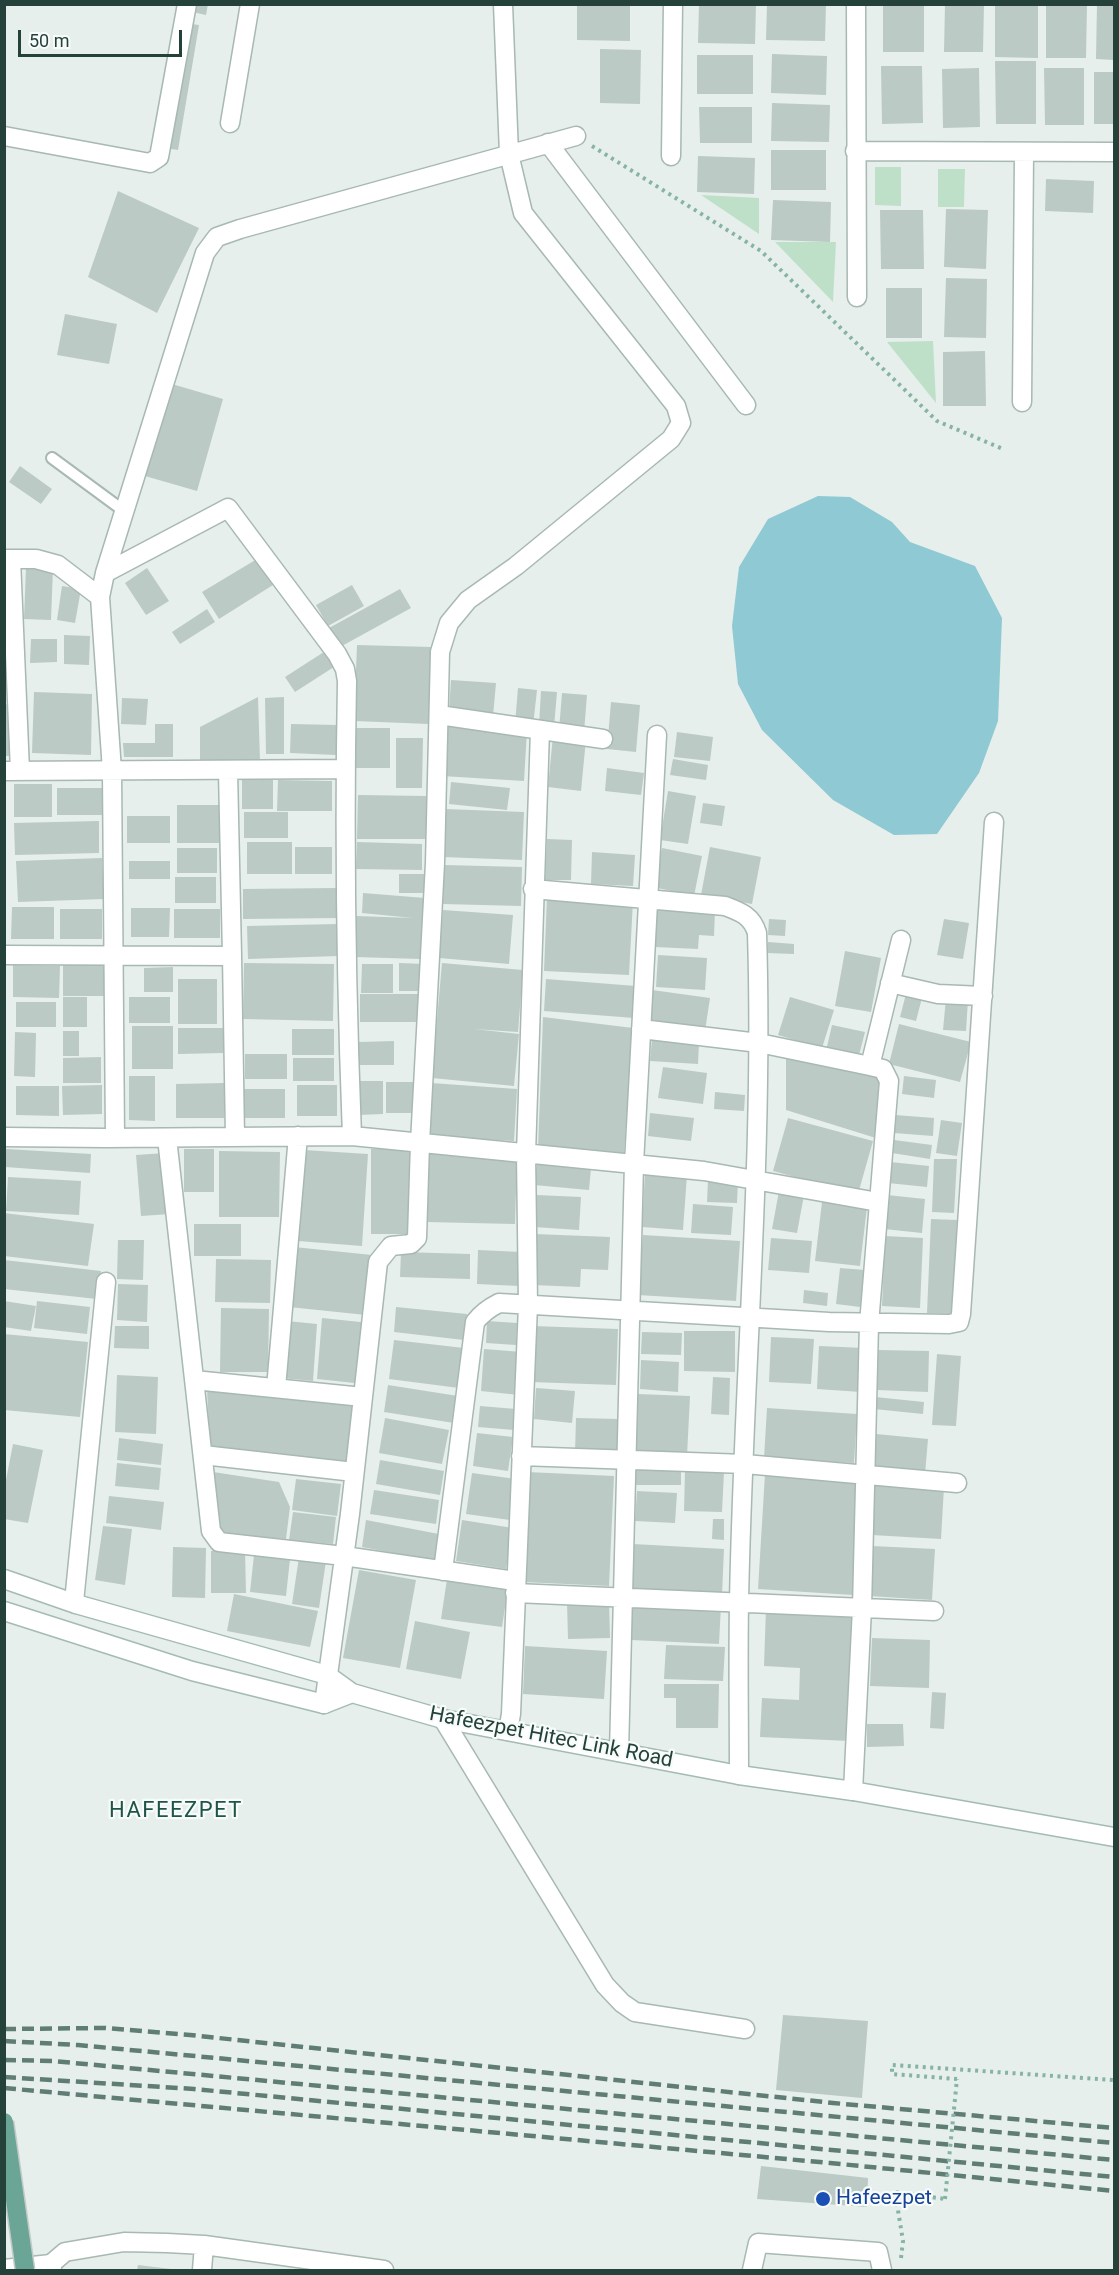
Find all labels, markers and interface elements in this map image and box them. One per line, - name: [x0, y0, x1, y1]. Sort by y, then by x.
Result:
- scale bar: [21, 18, 184, 56]
- text: 50 m: [29, 30, 69, 51]
- street label: Hafeezpet Hitec Link Road: [427, 1702, 675, 1774]
- district label: HAFEEZPET: [109, 1798, 243, 1824]
- place label: Hafeezpet: [836, 2186, 932, 2212]
- marker: Hafeezpet: [814, 2190, 832, 2208]

